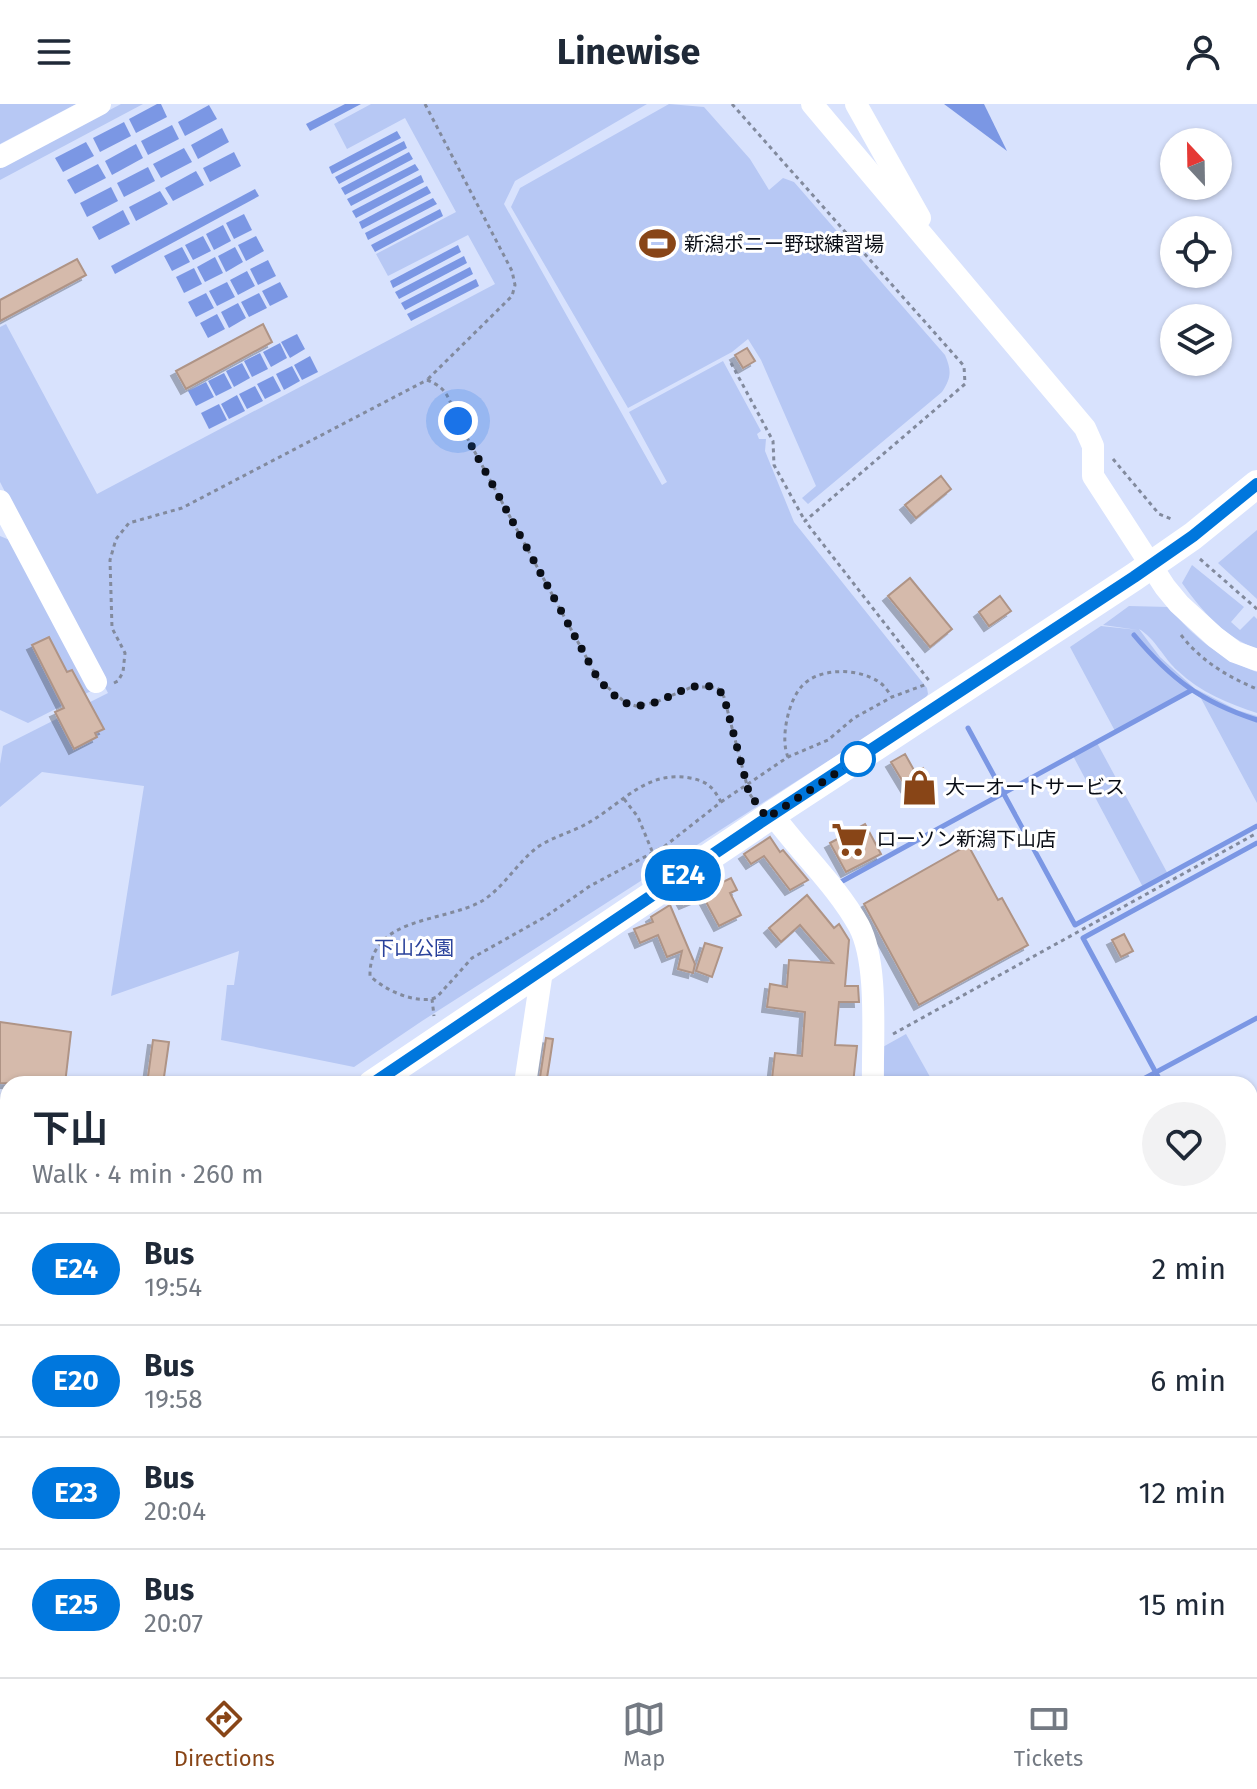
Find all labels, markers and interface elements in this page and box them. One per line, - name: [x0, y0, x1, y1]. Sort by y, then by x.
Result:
- icon: menu: [32, 30, 76, 74]
- text: Linewise: [557, 30, 700, 74]
- icon: person: [1181, 30, 1225, 74]
- north arrow: [1160, 128, 1232, 200]
- map controls: [1160, 128, 1232, 376]
- button: locate: [1160, 216, 1232, 288]
- sports icon: 新潟ポニー野球練習場: [639, 225, 677, 263]
- place label: 新潟ポニー野球練習場: [684, 232, 884, 256]
- button: layers: [1160, 304, 1232, 376]
- your location: [438, 401, 478, 441]
- unlabelled marker: [841, 742, 875, 776]
- shop icon: 大一オートサービス: [900, 768, 938, 806]
- place label: 大一オートサービス: [945, 775, 1125, 799]
- supermarket icon: ローソン新潟下山店: [831, 820, 869, 858]
- place label: ローソン新潟下山店: [876, 827, 1056, 851]
- line badge: E24: [637, 849, 729, 901]
- text: E24: [661, 858, 705, 891]
- park label: 下山公園: [374, 936, 454, 960]
- button: heart: [1142, 1102, 1226, 1186]
- text: 下山: [32, 1106, 108, 1152]
- text: Walk · 4 min · 260 m: [32, 1159, 264, 1190]
- text: Bus: [144, 1236, 194, 1272]
- text: 2 min: [1151, 1251, 1226, 1287]
- text: E24: [54, 1252, 98, 1285]
- text: 19:54: [144, 1272, 202, 1303]
- text: Bus: [144, 1348, 194, 1384]
- text: 6 min: [1150, 1363, 1226, 1399]
- text: E20: [53, 1364, 99, 1397]
- text: 19:58: [144, 1384, 203, 1415]
- text: Bus: [144, 1460, 194, 1496]
- text: 12 min: [1138, 1475, 1226, 1511]
- text: E23: [54, 1476, 98, 1509]
- text: 20:04: [144, 1496, 206, 1527]
- text: Bus: [144, 1572, 194, 1608]
- text: 15 min: [1138, 1587, 1226, 1623]
- text: E25: [54, 1588, 98, 1621]
- text: 20:07: [144, 1608, 203, 1639]
- tab: Directions: [174, 1697, 275, 1772]
- tab: Map: [622, 1697, 666, 1772]
- tab: Tickets: [1014, 1697, 1083, 1772]

